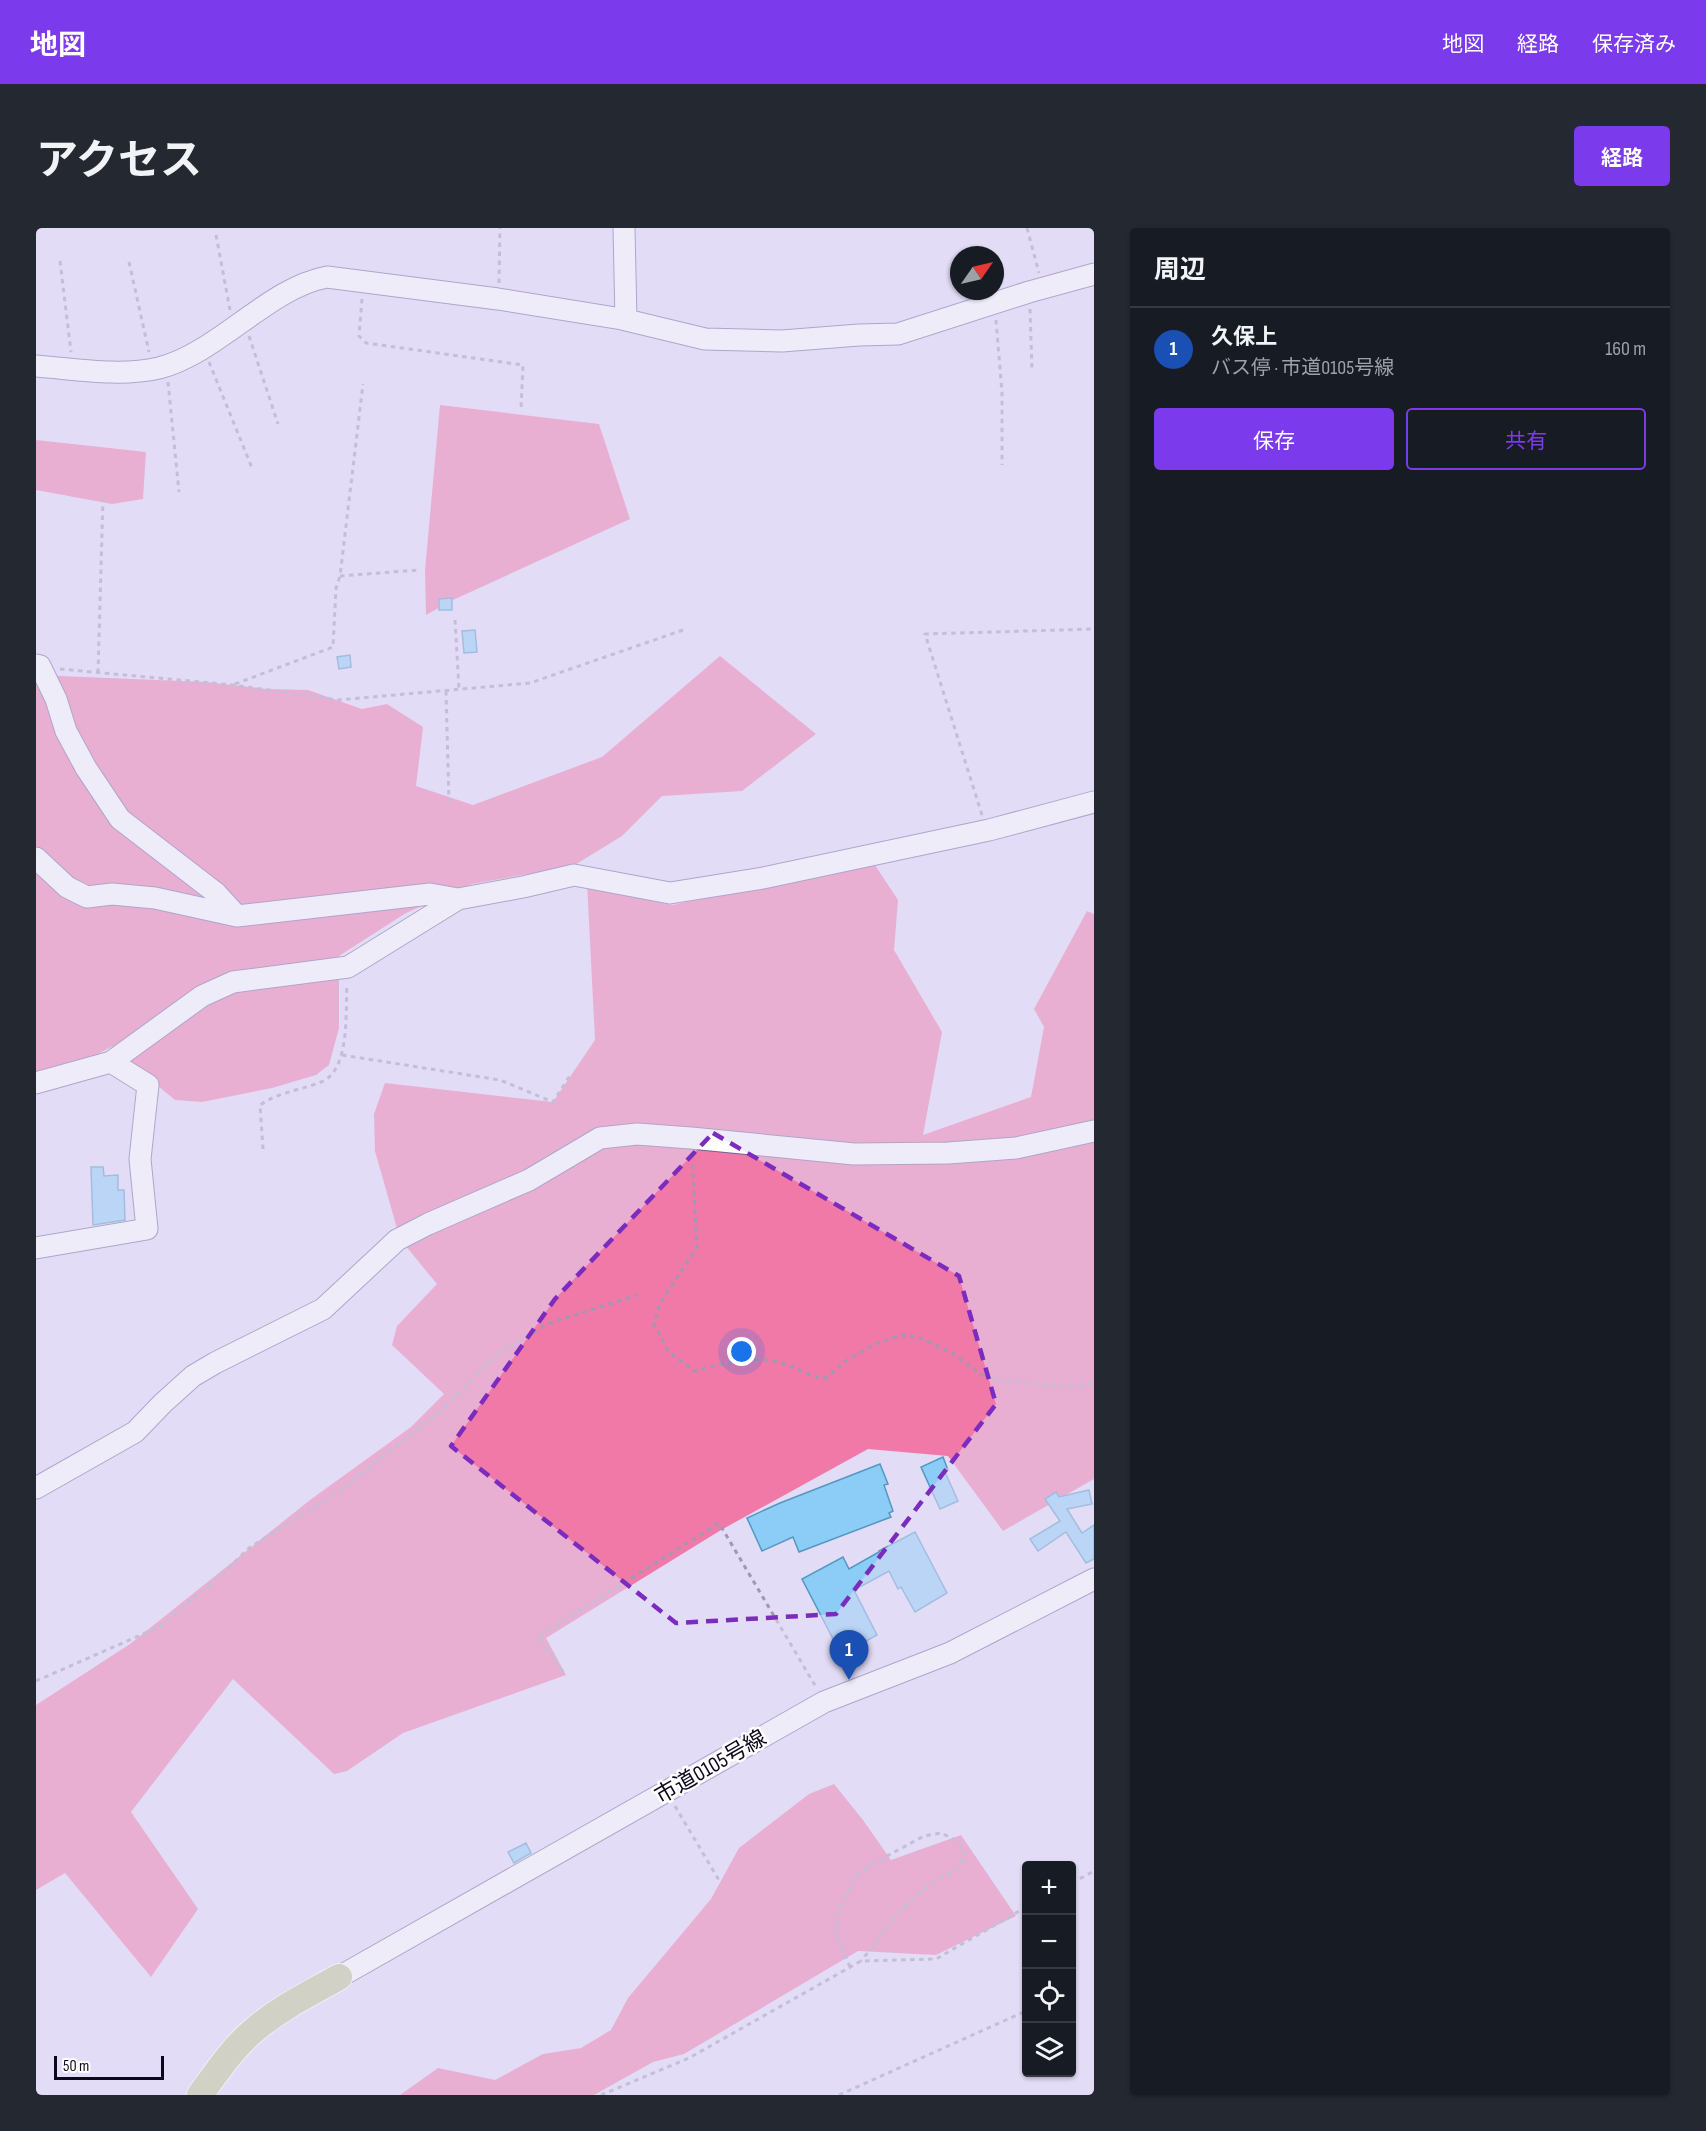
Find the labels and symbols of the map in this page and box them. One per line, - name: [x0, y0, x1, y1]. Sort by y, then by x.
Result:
- north arrow: [950, 246, 1004, 300]
- your location: [727, 1337, 756, 1366]
- pin: 1: [830, 1630, 868, 1680]
- street label: 市道0105号線: [650, 1725, 771, 1810]
- scale bar: [54, 2053, 164, 2080]

